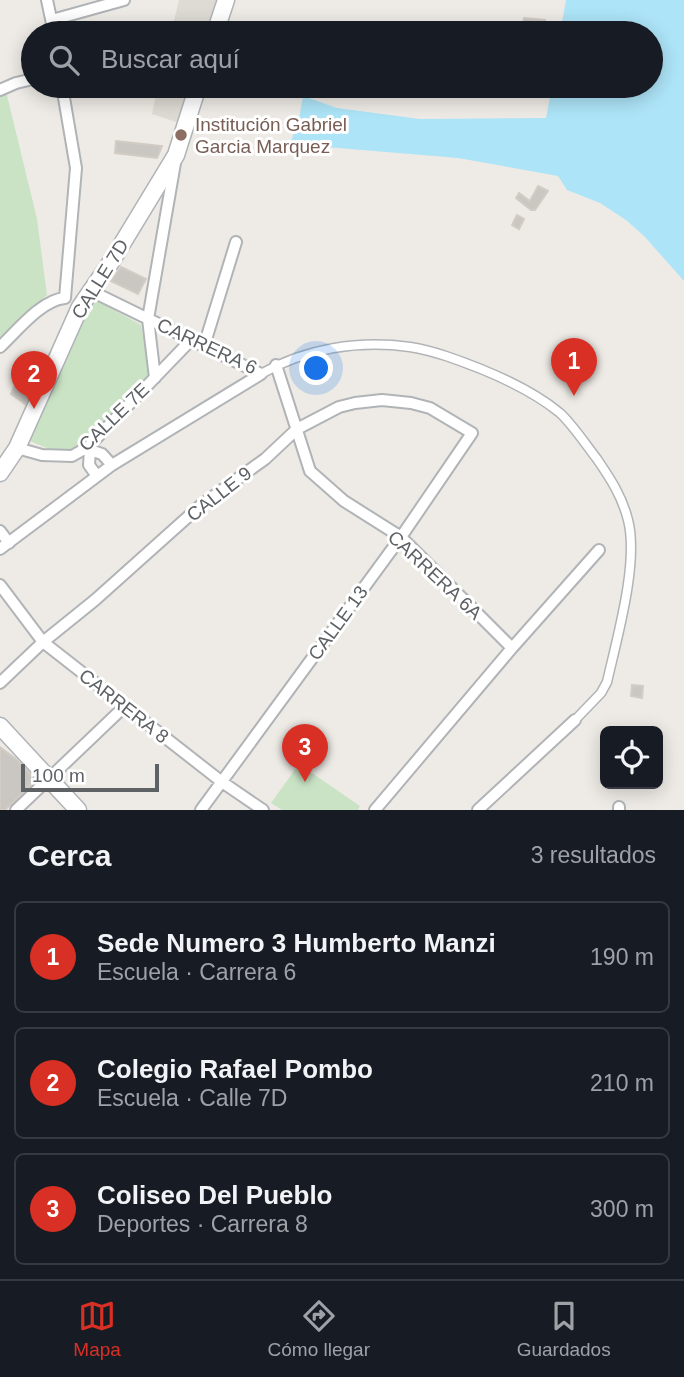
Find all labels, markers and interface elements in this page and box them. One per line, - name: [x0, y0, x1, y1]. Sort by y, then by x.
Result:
- search box: [21, 21, 663, 98]
- icon: search: [45, 41, 83, 79]
- text: Buscar aquí: [101, 44, 240, 74]
- place label: Institución Gabriel Garcia Marquez: [195, 114, 347, 157]
- marker: Institución Gabriel Garcia Marquez: [173, 127, 189, 143]
- street label: CALLE 7D: [67, 235, 133, 323]
- street label: CARRERA 6: [154, 314, 260, 378]
- pin: 1: [551, 338, 597, 396]
- pin: 2: [11, 351, 57, 409]
- your location: [299, 351, 333, 385]
- street label: CALLE 7E: [75, 379, 153, 455]
- street label: CALLE 9: [183, 462, 255, 526]
- street label: CARRERA 6A: [384, 526, 486, 624]
- street label: CALLE 13: [304, 582, 372, 664]
- street label: CARRERA 8: [75, 665, 173, 747]
- pin: 3: [282, 724, 328, 782]
- map controls: [600, 726, 663, 789]
- button: locate: [600, 726, 663, 789]
- scale bar: [21, 761, 159, 793]
- text: 100 m: [32, 765, 85, 786]
- text: Cerca: [28, 839, 111, 872]
- text: 3 resultados: [531, 842, 656, 868]
- text: Sede Numero 3 Humberto Manzi: [97, 928, 496, 958]
- text: 1: [47, 944, 59, 970]
- text: 190 m: [590, 944, 654, 970]
- text: Escuela · Carrera 6: [97, 959, 296, 985]
- text: Colegio Rafael Pombo: [97, 1054, 373, 1084]
- text: 2: [47, 1070, 59, 1096]
- text: 210 m: [590, 1070, 654, 1096]
- text: Escuela · Calle 7D: [97, 1085, 287, 1111]
- text: Coliseo Del Pueblo: [97, 1180, 333, 1210]
- text: 3: [47, 1196, 59, 1222]
- text: 300 m: [590, 1196, 654, 1222]
- text: Deportes · Carrera 8: [97, 1211, 308, 1237]
- tab: Mapa: [73, 1297, 121, 1361]
- tab: Cómo llegar: [268, 1297, 370, 1361]
- tab: Guardados: [517, 1297, 611, 1361]

